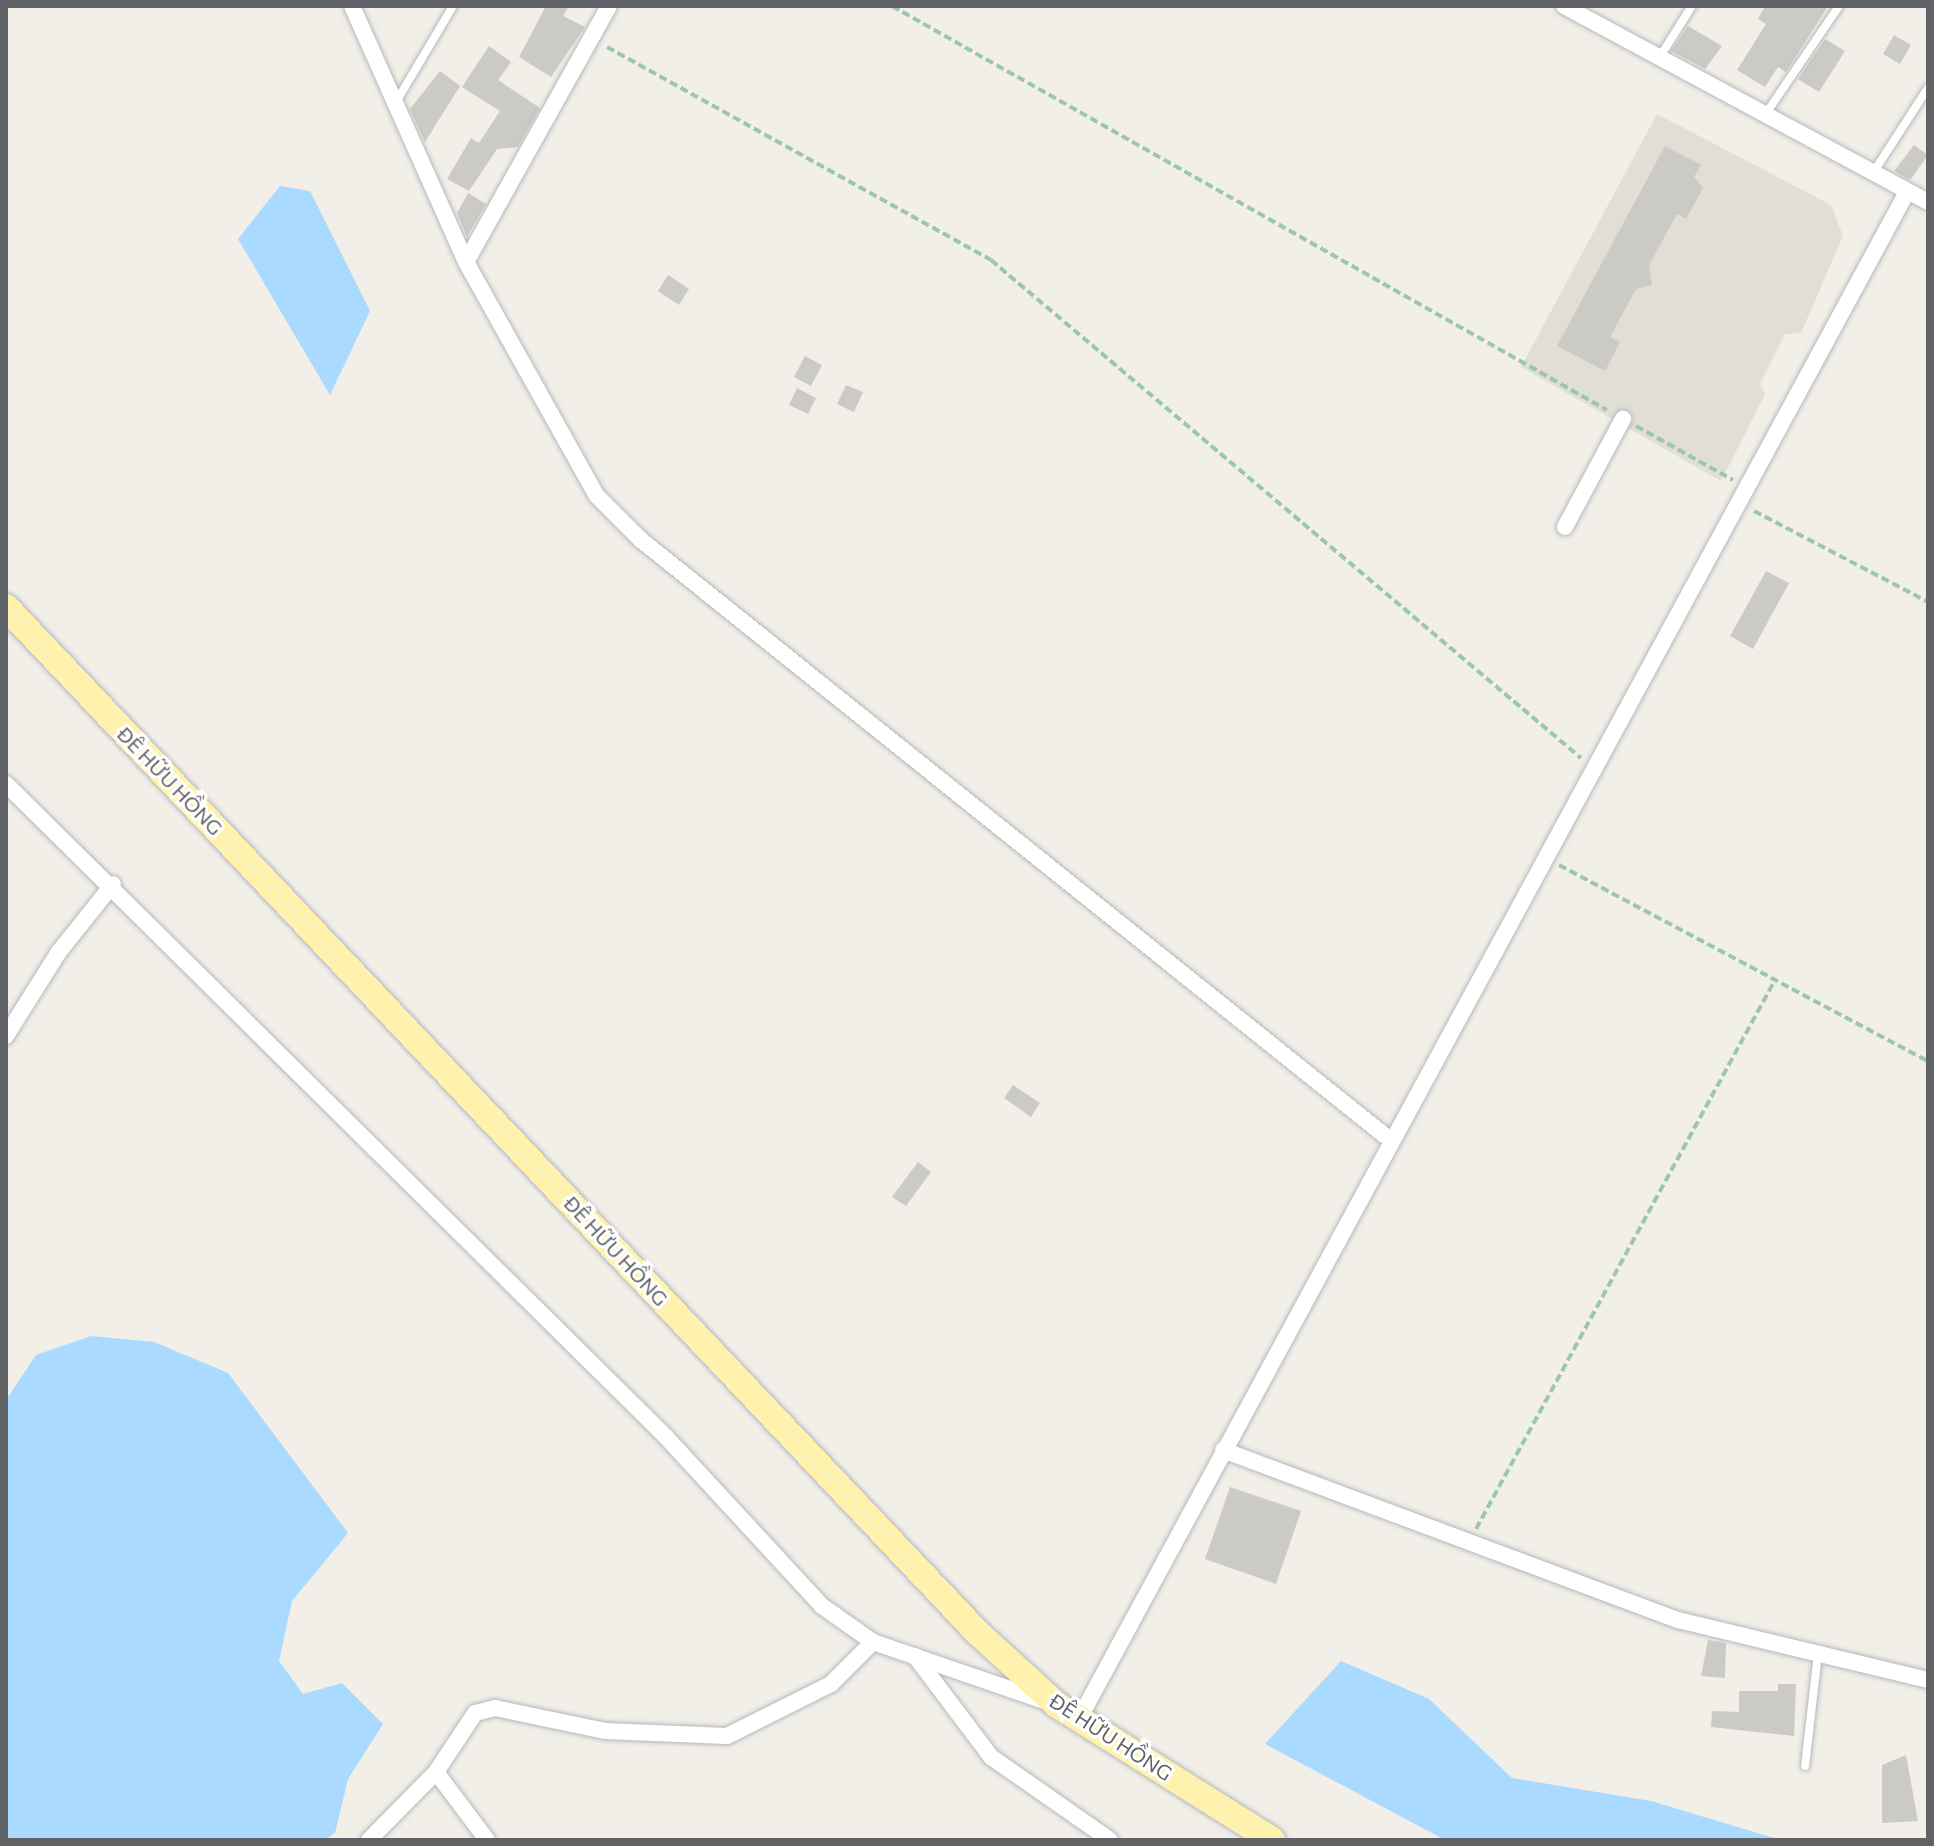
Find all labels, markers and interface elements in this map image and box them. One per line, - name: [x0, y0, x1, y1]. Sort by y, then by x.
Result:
- street label: ĐÊ HỮU HỒNG: [112, 722, 228, 840]
- street label: ĐÊ HỮU HỒNG: [559, 1191, 673, 1311]
- street label: ĐÊ HỮU HỒNG: [1045, 1689, 1177, 1785]

